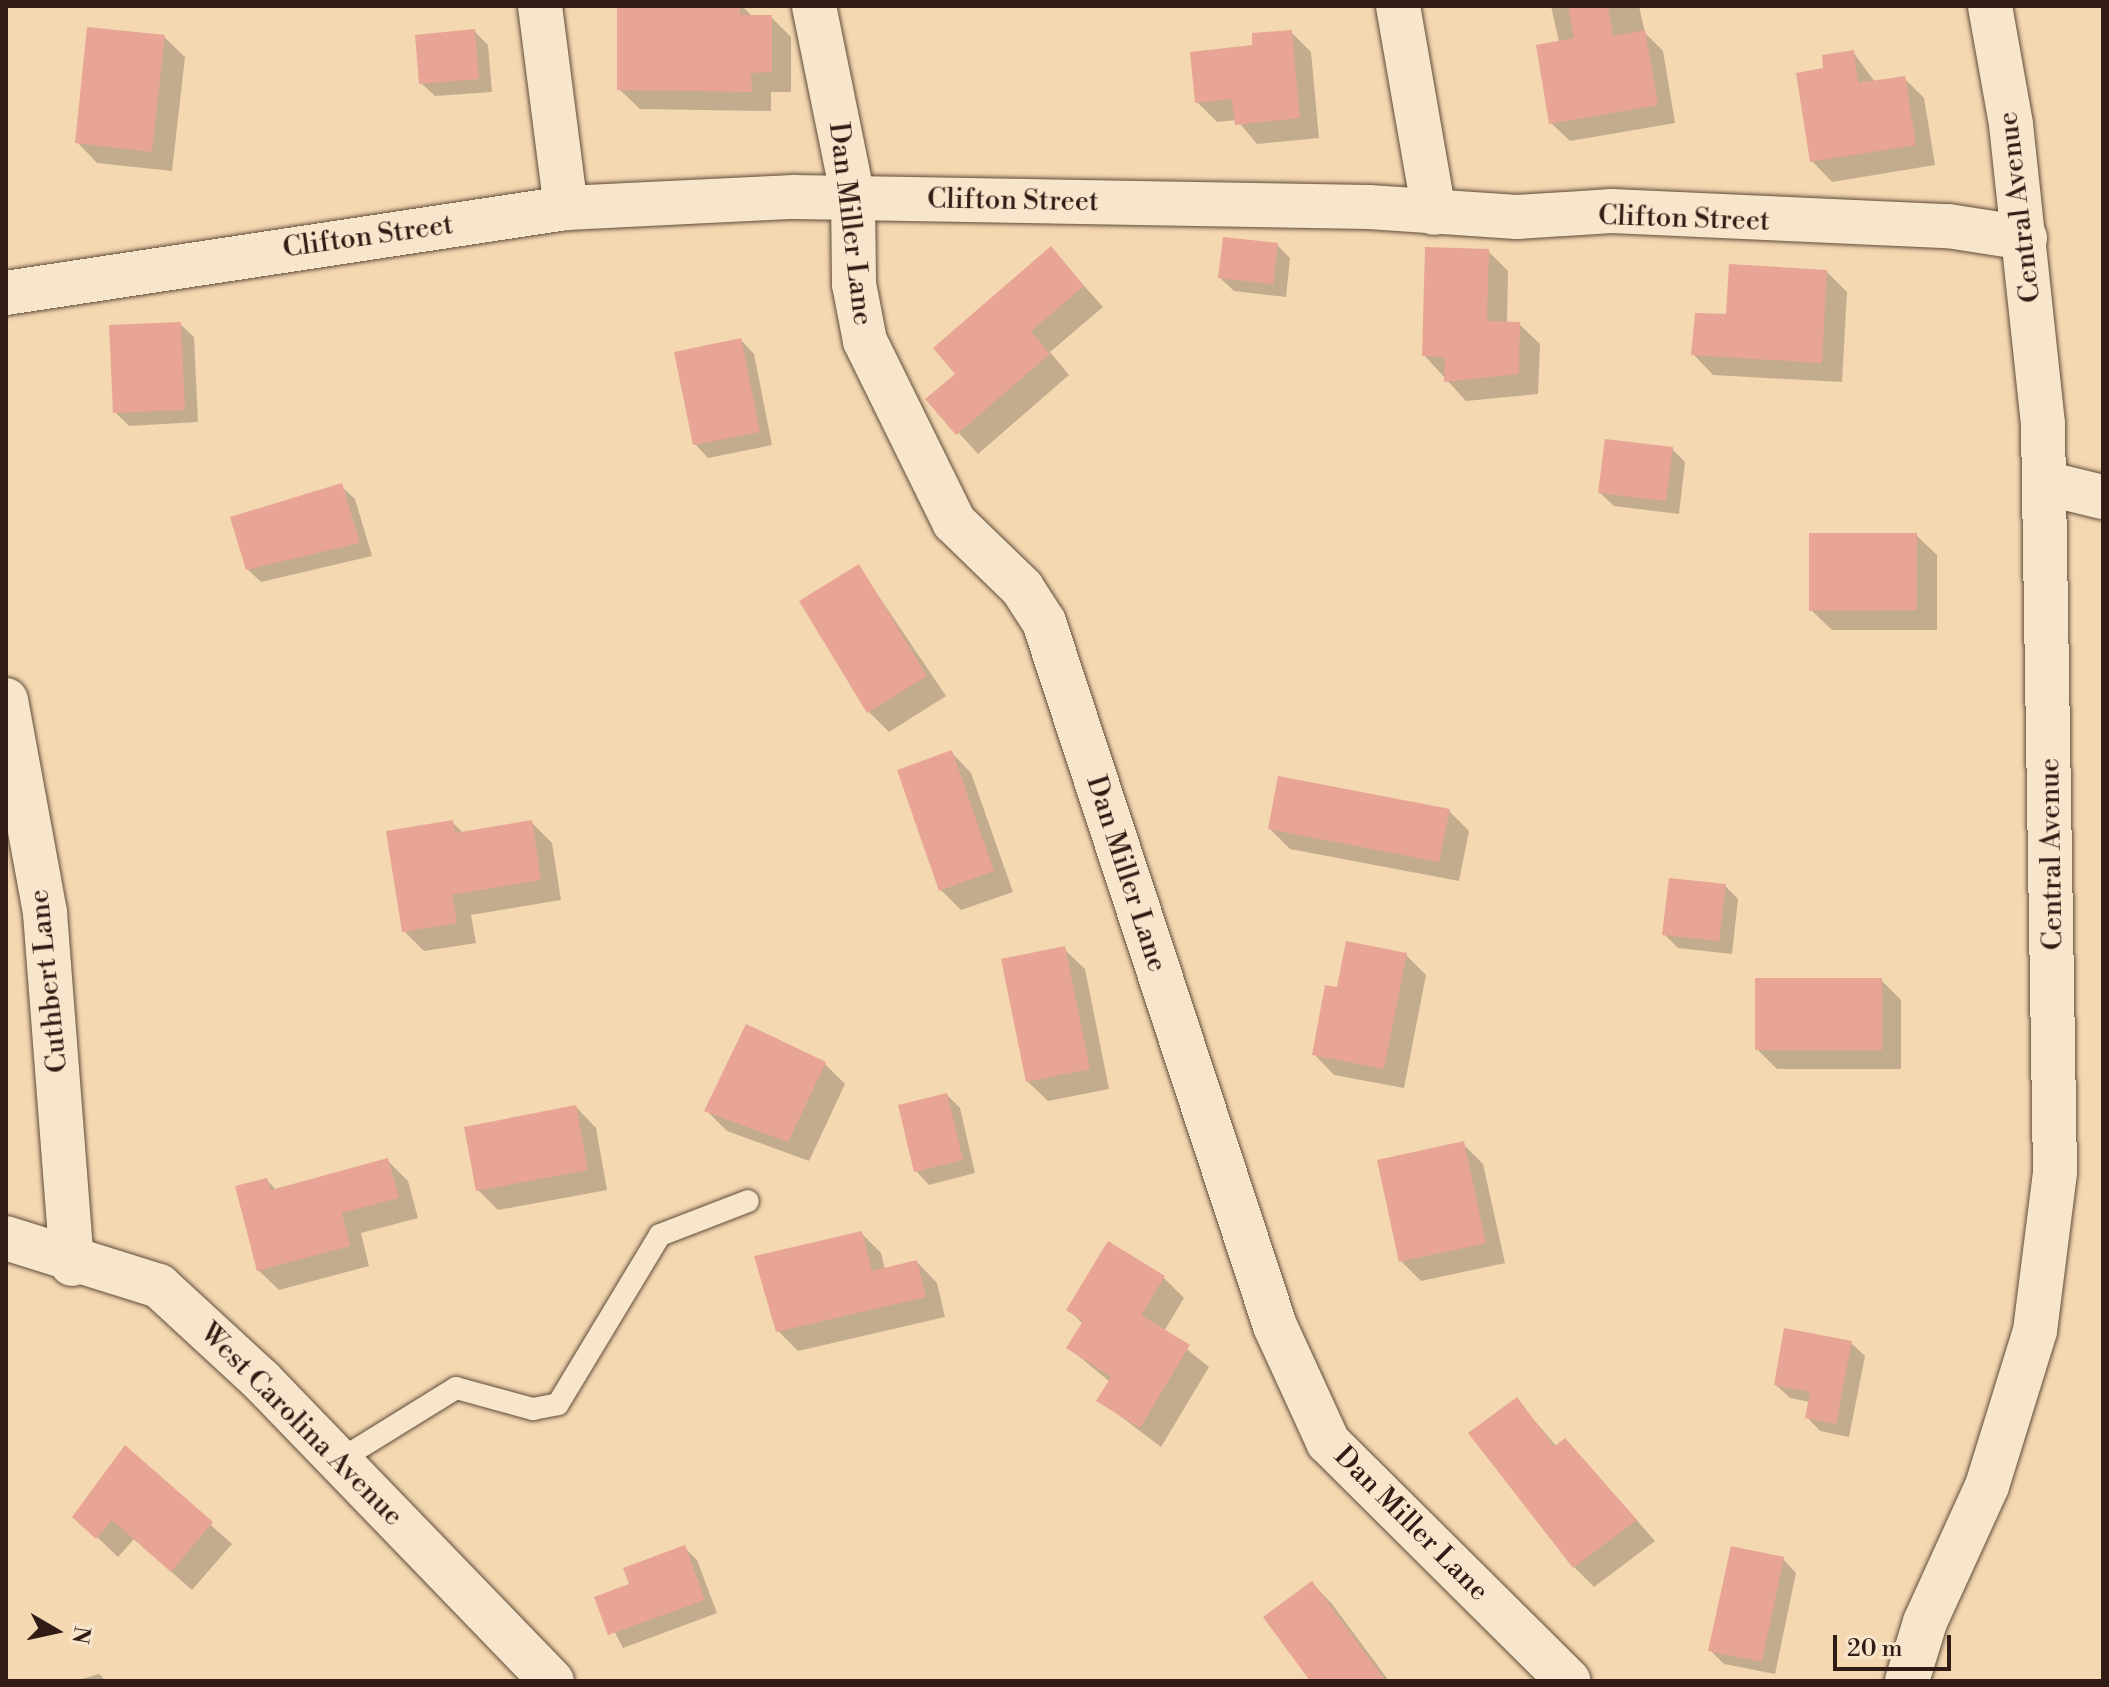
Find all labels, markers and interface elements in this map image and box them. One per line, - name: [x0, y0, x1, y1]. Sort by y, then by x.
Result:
- street label: Central Avenue: [1992, 109, 2048, 305]
- street label: Dan Miller Lane: [821, 120, 879, 328]
- street label: Clifton Street: [927, 183, 1099, 219]
- street label: Clifton Street: [1598, 199, 1770, 239]
- street label: Clifton Street: [281, 208, 455, 266]
- street label: Central Avenue: [2034, 757, 2070, 951]
- street label: Dan Miller Lane: [1078, 772, 1174, 976]
- street label: Cuthbert Lane: [23, 888, 75, 1074]
- street label: West Carolina Avenue: [193, 1317, 409, 1533]
- street label: Dan Miller Lane: [1327, 1440, 1495, 1608]
- north arrow: [16, 1591, 96, 1671]
- scale bar: [1837, 1619, 1955, 1669]
- text: N: [66, 1624, 95, 1646]
- text: 20 m: [1847, 1634, 1903, 1664]

